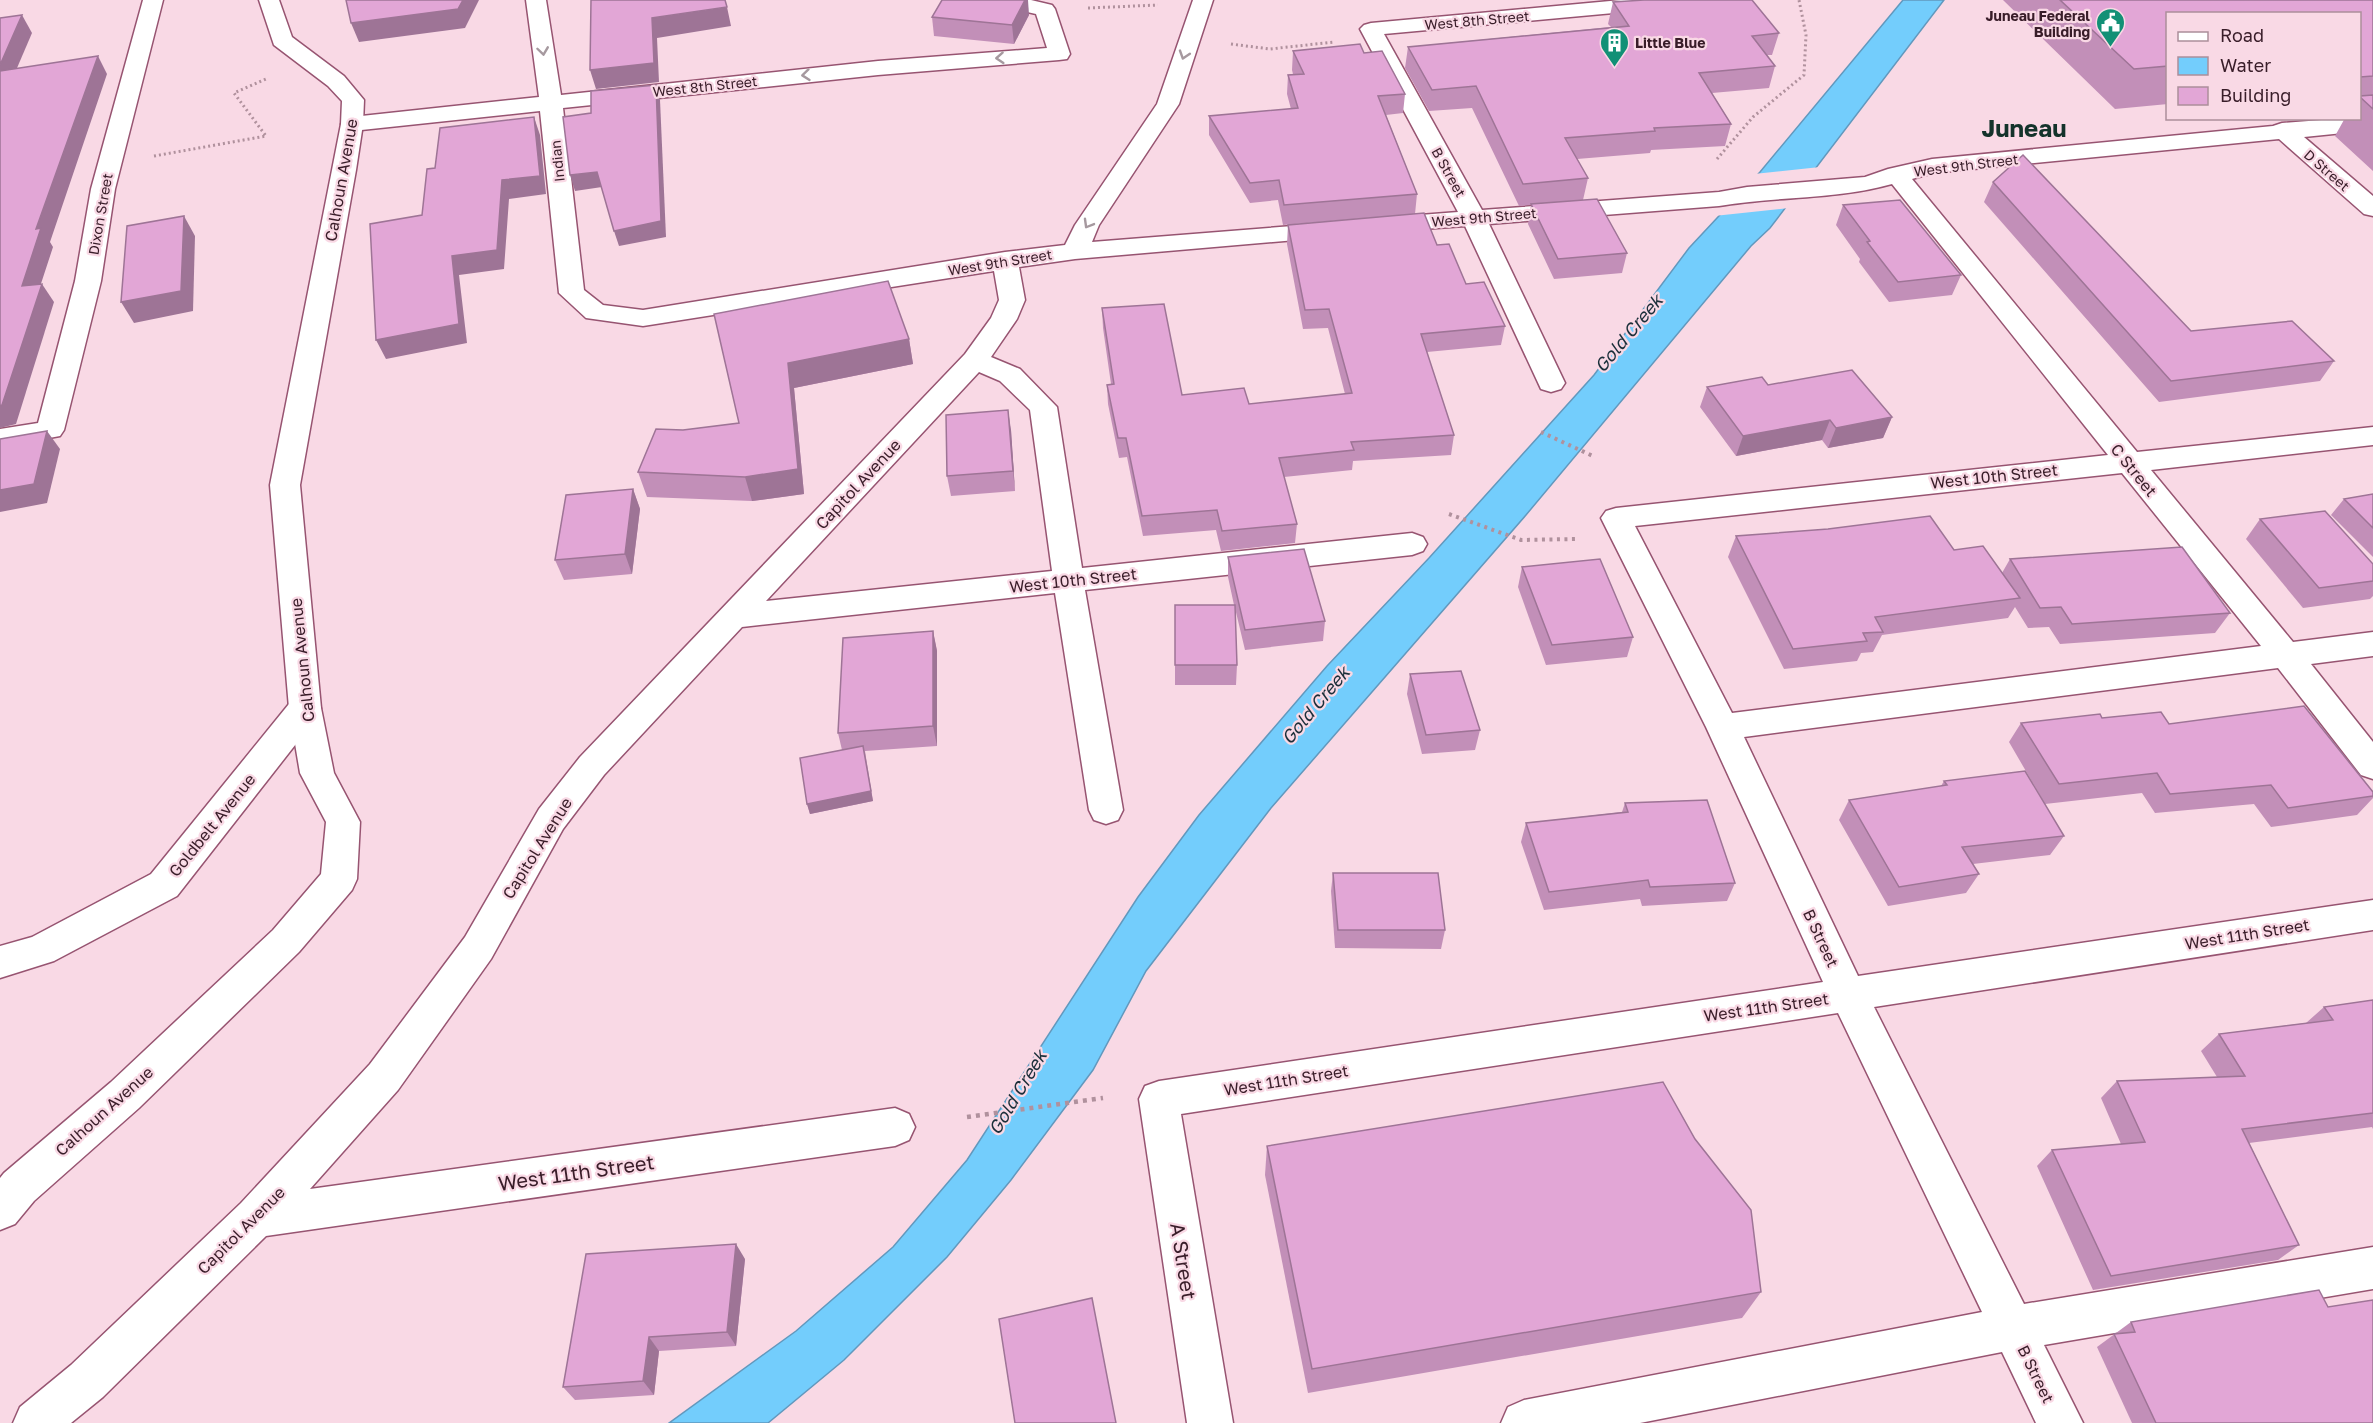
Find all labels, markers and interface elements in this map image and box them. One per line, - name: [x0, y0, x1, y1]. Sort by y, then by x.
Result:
- street label: West 8th Street: [1424, 7, 1530, 33]
- place label: Juneau Federal Building: [1986, 7, 2090, 40]
- public building icon: Juneau Federal Building: [2095, 7, 2127, 49]
- legend: [2166, 12, 2361, 120]
- text: Road: [2220, 24, 2264, 46]
- building icon: Little Blue: [1598, 26, 1630, 68]
- place label: Little Blue: [1635, 34, 1705, 51]
- one-way arrow: [537, 47, 549, 56]
- one-way arrow: [1179, 50, 1191, 60]
- one-way arrow: [996, 52, 1005, 65]
- text: Water: [2220, 54, 2271, 76]
- one-way arrow: [801, 68, 811, 81]
- street label: West 8th Street: [652, 72, 758, 100]
- text: Building: [2220, 84, 2291, 106]
- district label: Juneau: [1982, 113, 2066, 142]
- street label: Calhoun Avenue: [320, 117, 362, 243]
- street label: Indian: [546, 139, 568, 183]
- street label: B Street: [1428, 144, 1470, 200]
- street label: D Street: [2301, 146, 2353, 194]
- street label: West 9th Street: [1913, 150, 2019, 180]
- street label: Dixon Street: [84, 172, 116, 256]
- street label: West 9th Street: [1431, 204, 1537, 230]
- one-way arrow: [1084, 218, 1096, 228]
- street label: West 9th Street: [947, 245, 1053, 279]
- water label: Gold Creek: [1589, 288, 1668, 376]
- street label: Capitol Avenue: [811, 435, 905, 533]
- street label: C Street: [2107, 440, 2161, 500]
- street label: West 10th Street: [1929, 459, 2059, 493]
- street label: West 10th Street: [1008, 563, 1138, 597]
- street label: Calhoun Avenue: [286, 597, 318, 723]
- water label: Gold Creek: [1276, 660, 1355, 748]
- street label: Goldbelt Avenue: [164, 770, 260, 880]
- street label: Capitol Avenue: [498, 794, 576, 902]
- street label: B Street: [1799, 906, 1843, 970]
- street label: West 11th Street: [2183, 914, 2311, 954]
- street label: West 11th Street: [1702, 988, 1830, 1026]
- water label: Gold Creek: [983, 1044, 1052, 1138]
- street label: West 11th Street: [1222, 1060, 1350, 1100]
- street label: Calhoun Avenue: [51, 1062, 157, 1160]
- street label: West 11th Street: [496, 1149, 656, 1195]
- street label: Capitol Avenue: [193, 1182, 289, 1278]
- street label: A Street: [1166, 1221, 1202, 1301]
- street label: B Street: [2013, 1342, 2059, 1406]

